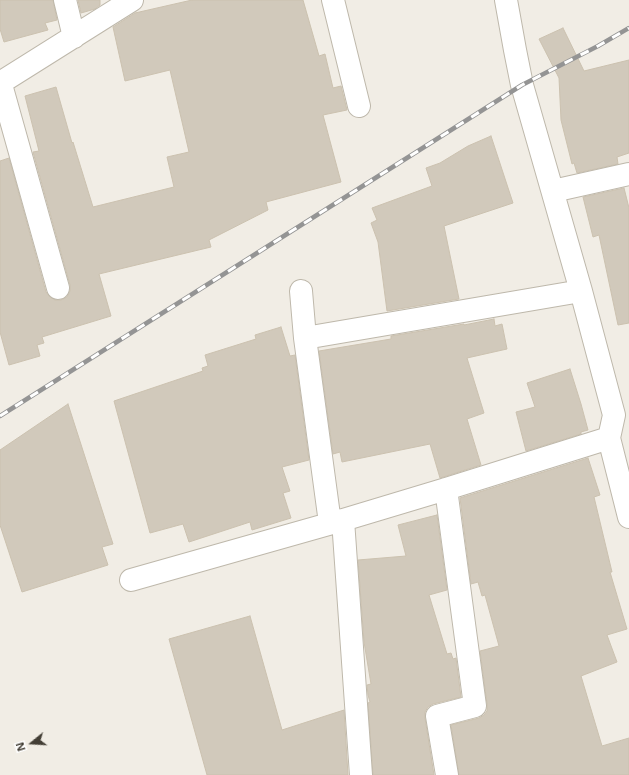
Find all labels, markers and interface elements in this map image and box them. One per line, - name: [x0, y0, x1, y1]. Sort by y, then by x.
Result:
- north arrow: [12, 723, 52, 763]
- text: N: [12, 740, 29, 753]

